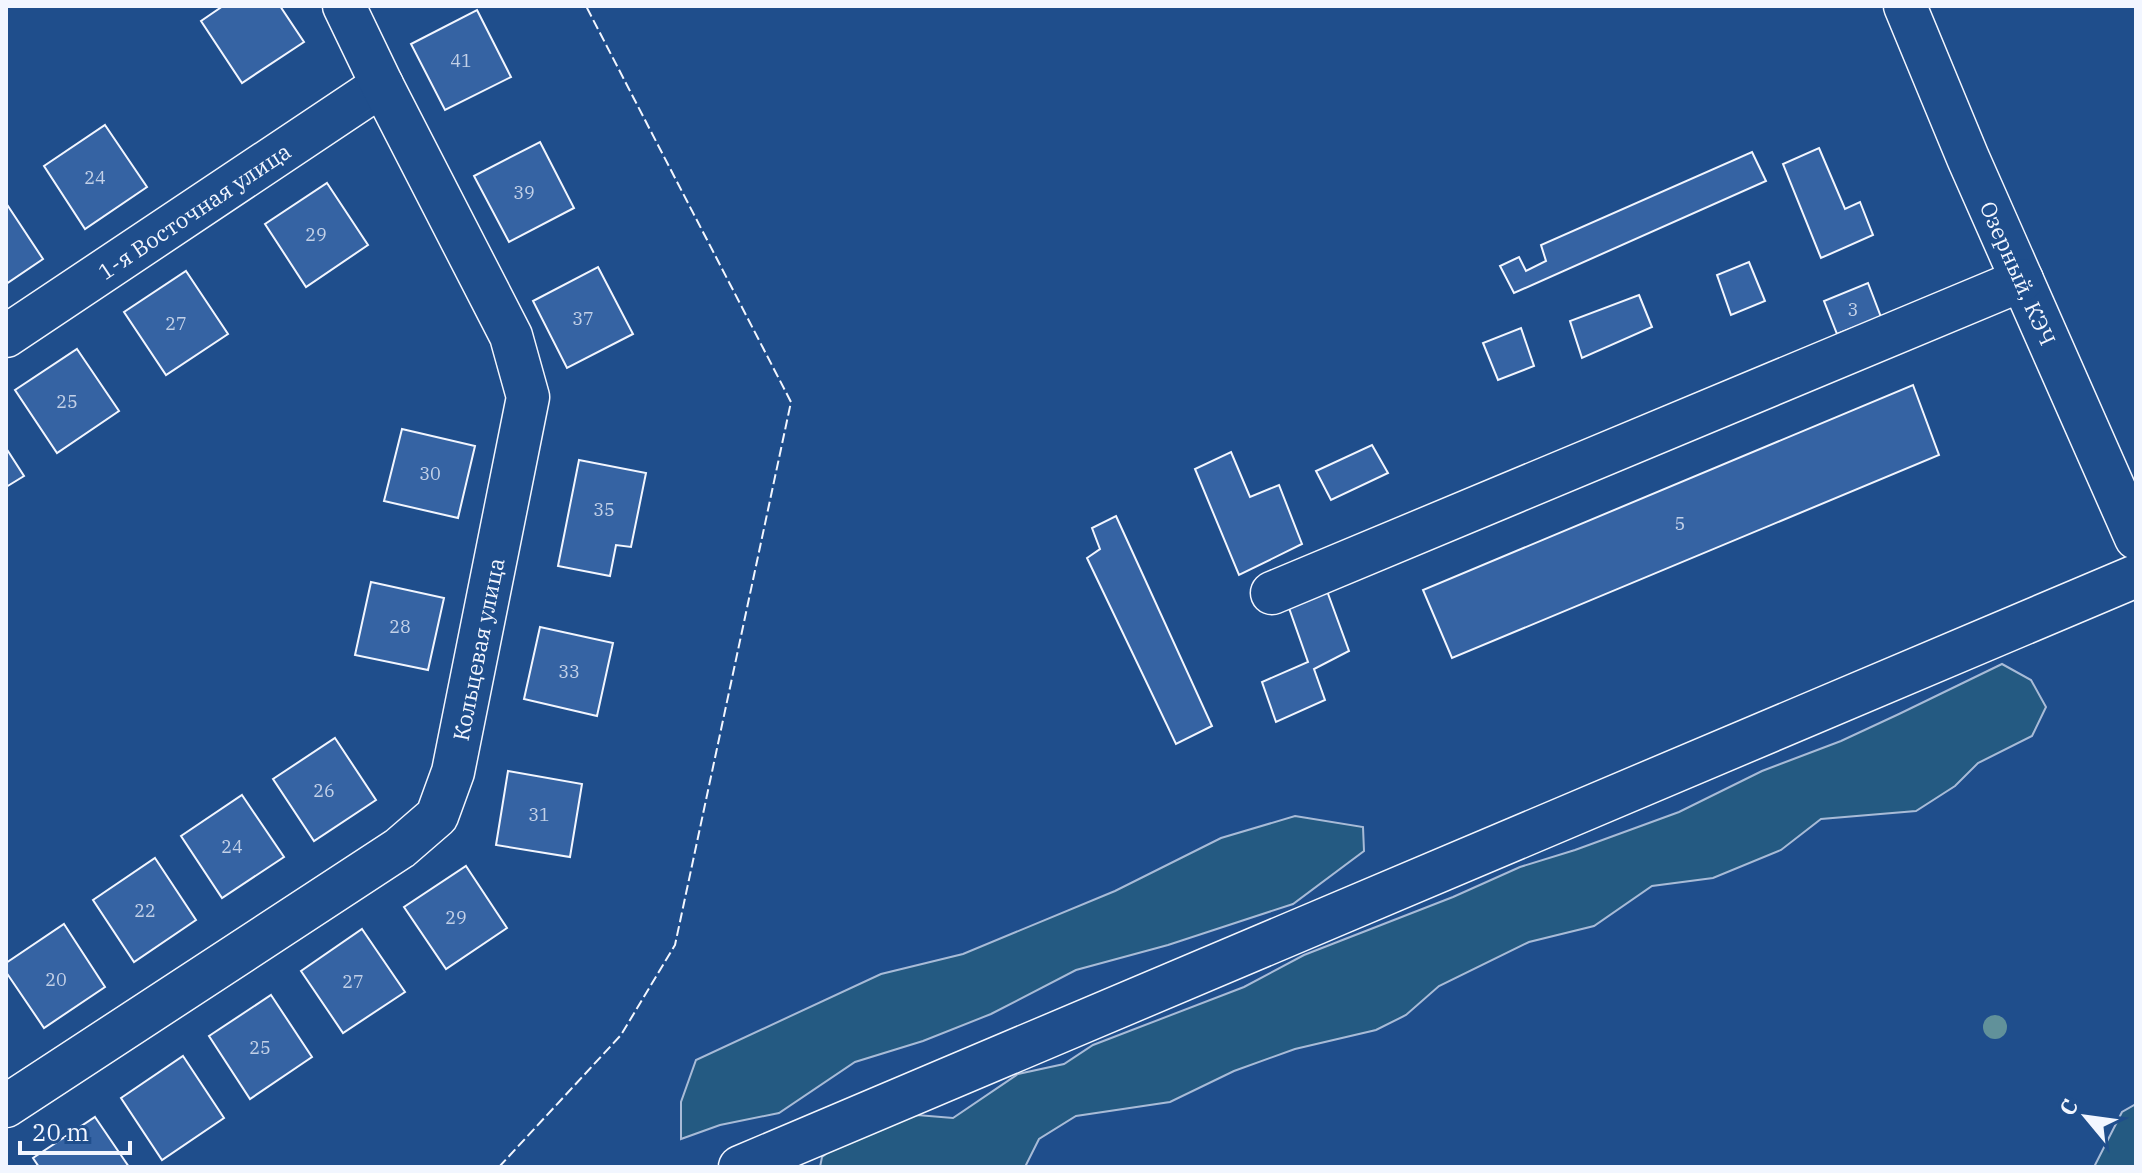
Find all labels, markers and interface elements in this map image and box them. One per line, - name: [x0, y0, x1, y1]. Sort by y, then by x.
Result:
- house number: 41: [450, 49, 472, 72]
- street label: 1-я Восточная улица: [92, 136, 296, 285]
- house number: 24: [84, 166, 106, 189]
- house number: 39: [513, 181, 535, 204]
- street label: Озерный, КЭЧ: [1974, 196, 2063, 349]
- house number: 29: [305, 223, 327, 246]
- house number: 3: [1848, 298, 1858, 321]
- house number: 37: [572, 307, 594, 330]
- house number: 27: [165, 312, 187, 335]
- house number: 25: [56, 390, 78, 413]
- house number: 30: [419, 462, 441, 485]
- house number: 35: [593, 498, 615, 521]
- house number: 5: [1675, 512, 1685, 535]
- street label: Кольцевая улица: [445, 555, 510, 743]
- house number: 28: [389, 615, 411, 638]
- house number: 33: [558, 660, 580, 683]
- house number: 26: [313, 779, 335, 802]
- house number: 31: [528, 803, 550, 826]
- house number: 24: [221, 835, 243, 858]
- house number: 22: [134, 899, 156, 922]
- house number: 29: [445, 906, 467, 929]
- house number: 20: [45, 968, 67, 991]
- house number: 27: [342, 970, 364, 993]
- house number: 25: [249, 1036, 271, 1059]
- north arrow: [2046, 1077, 2126, 1157]
- text: С: [2052, 1094, 2084, 1120]
- scale bar: [20, 1105, 130, 1155]
- text: 20 m: [32, 1116, 89, 1148]

